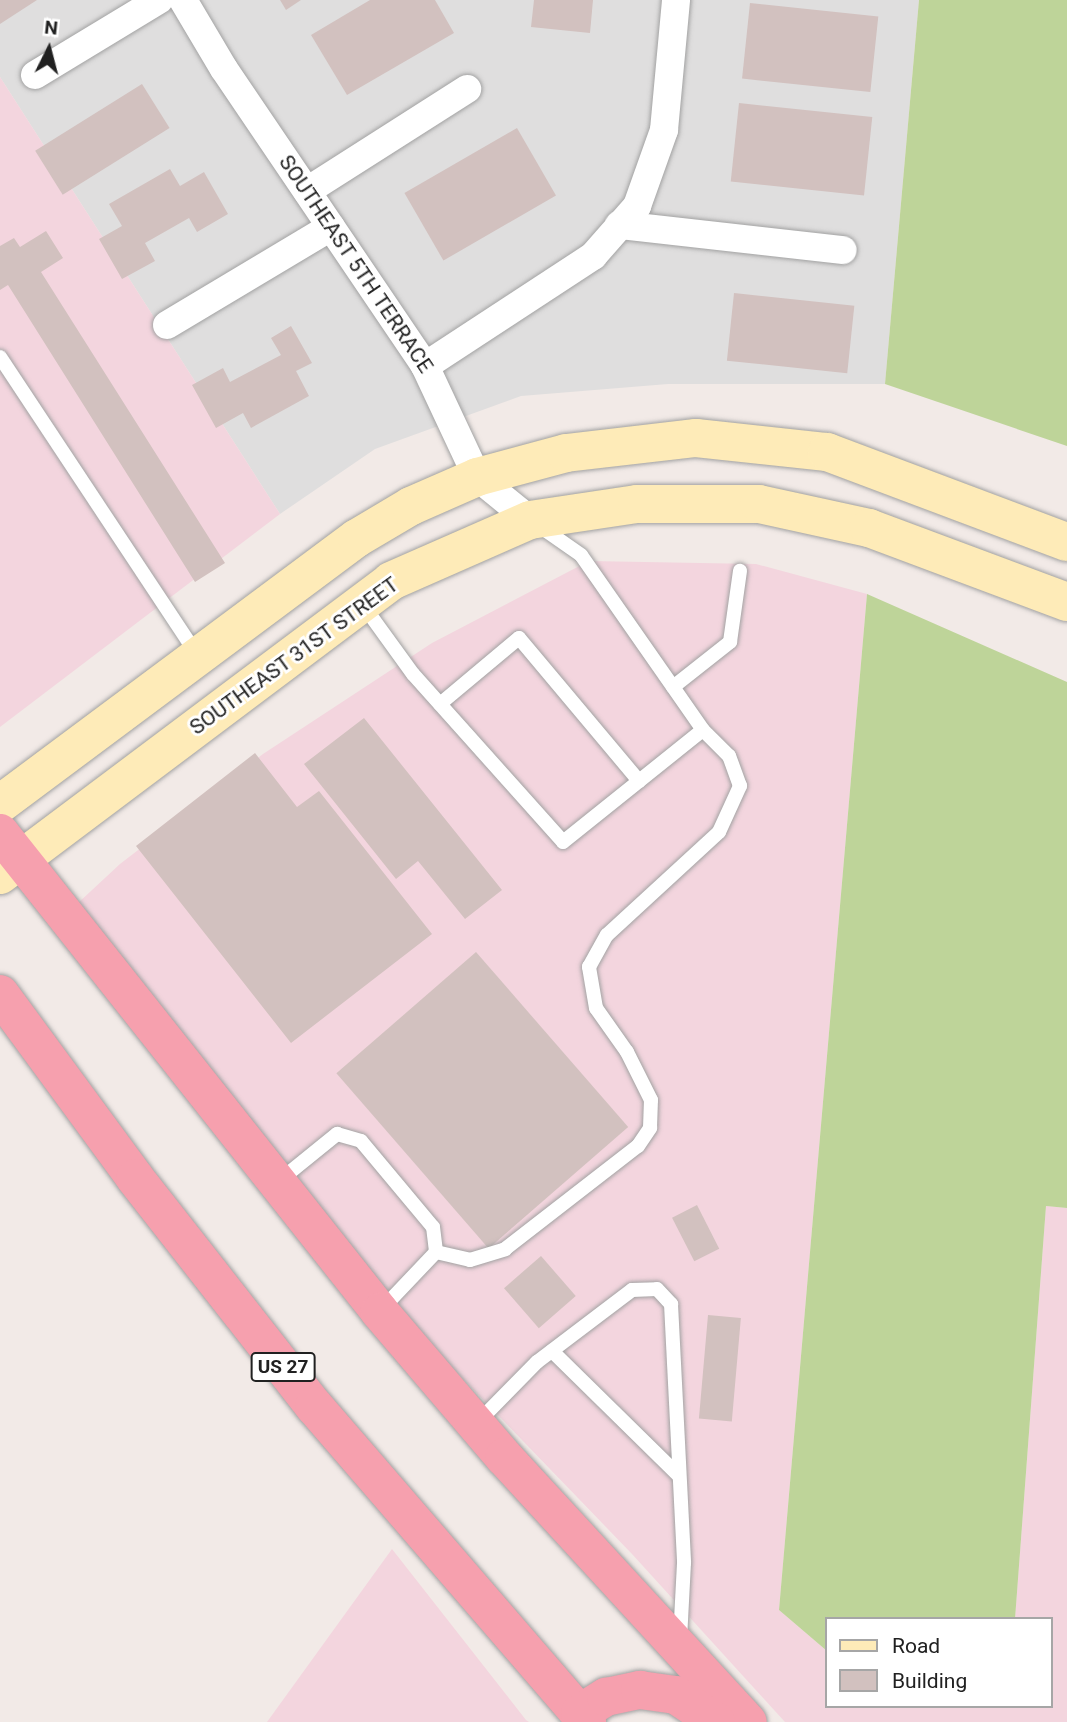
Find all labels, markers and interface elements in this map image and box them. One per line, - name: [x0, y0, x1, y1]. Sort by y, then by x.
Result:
- north arrow: [14, 14, 84, 84]
- text: N: [43, 15, 59, 40]
- street label: SOUTHEAST 5TH TERRACE: [273, 150, 439, 378]
- street label: SOUTHEAST 31ST STREET: [185, 572, 403, 740]
- road number: US 27: [250, 1352, 316, 1382]
- legend: [825, 1617, 1053, 1708]
- text: Road: [892, 1634, 940, 1658]
- text: Building: [892, 1669, 967, 1693]

